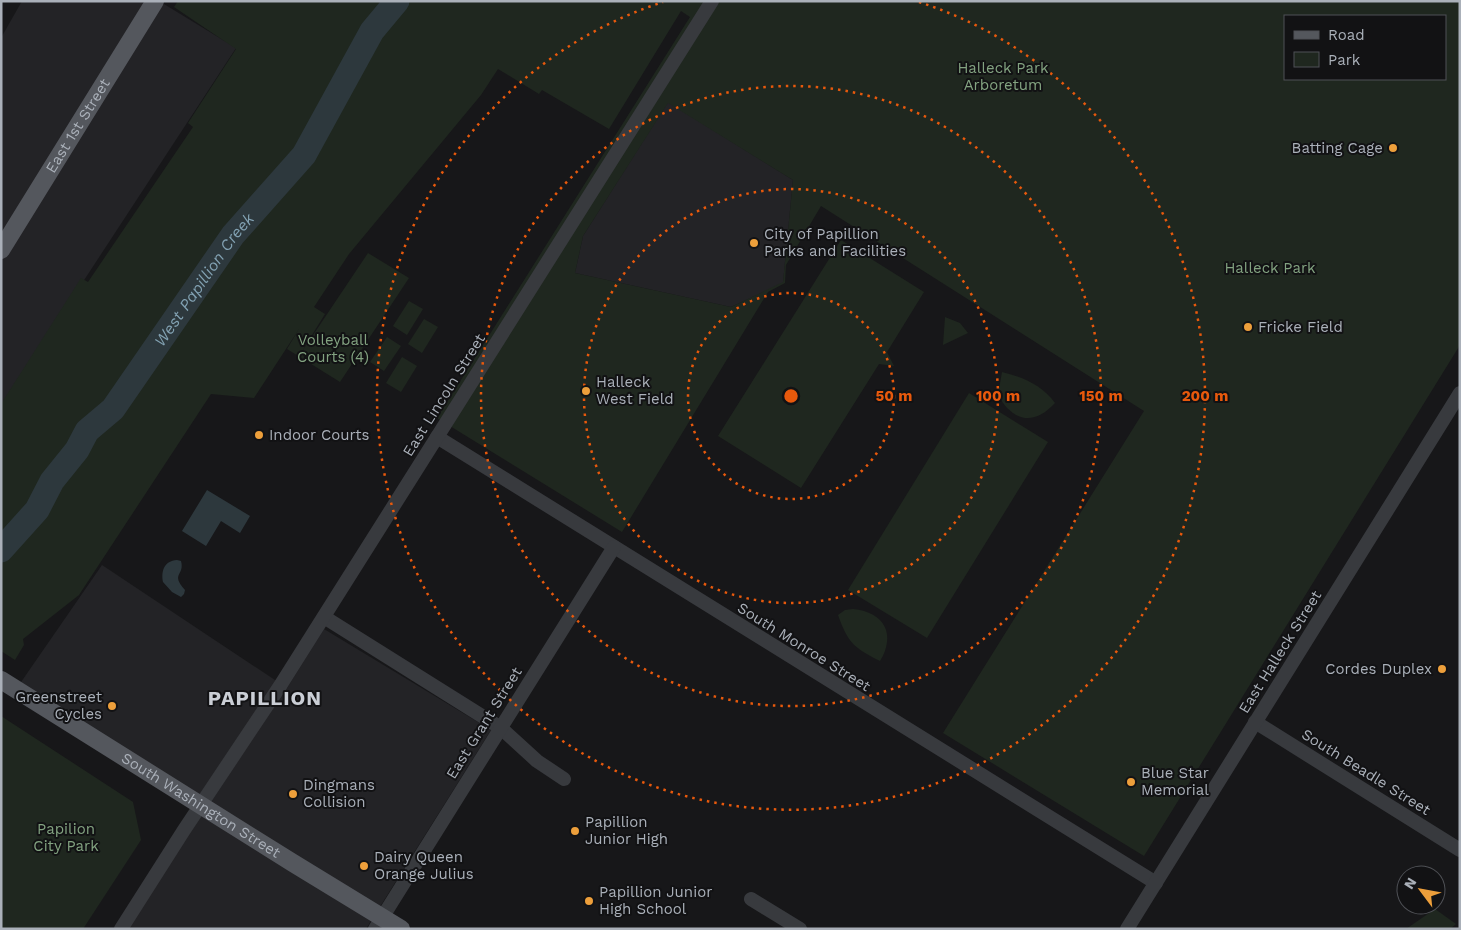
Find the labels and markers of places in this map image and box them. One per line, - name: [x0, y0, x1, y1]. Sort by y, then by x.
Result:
- place label: Batting Cage: [1292, 139, 1383, 157]
- marker: Batting Cage: [1387, 142, 1399, 154]
- place label: City of Papillion Parks and Facilities: [764, 225, 906, 260]
- marker: City of Papillion Parks and Facilities: [748, 237, 760, 249]
- place label: Fricke Field: [1258, 318, 1343, 336]
- marker: Fricke Field: [1242, 321, 1254, 333]
- place label: Halleck West Field: [596, 373, 674, 408]
- marker: Halleck West Field: [580, 385, 592, 397]
- centre of rings: [782, 387, 800, 405]
- place label: Indoor Courts: [269, 426, 369, 444]
- marker: Indoor Courts: [253, 429, 265, 441]
- place label: Cordes Duplex: [1325, 660, 1432, 678]
- marker: Cordes Duplex: [1436, 663, 1448, 675]
- place label: Greenstreet Cycles: [15, 688, 103, 723]
- marker: Greenstreet Cycles: [106, 700, 118, 712]
- place label: Blue Star Memorial: [1141, 764, 1209, 799]
- place label: Dingmans Collision: [303, 776, 375, 811]
- marker: Blue Star Memorial: [1125, 776, 1137, 788]
- marker: Dingmans Collision: [287, 788, 299, 800]
- place label: Papillion Junior High: [585, 813, 668, 848]
- marker: Papillion Junior High: [569, 825, 581, 837]
- place label: Dairy Queen Orange Julius: [374, 848, 474, 883]
- marker: Dairy Queen Orange Julius: [358, 860, 370, 872]
- place label: Papillion Junior High School: [599, 883, 712, 918]
- marker: Papillion Junior High School: [583, 895, 595, 907]

